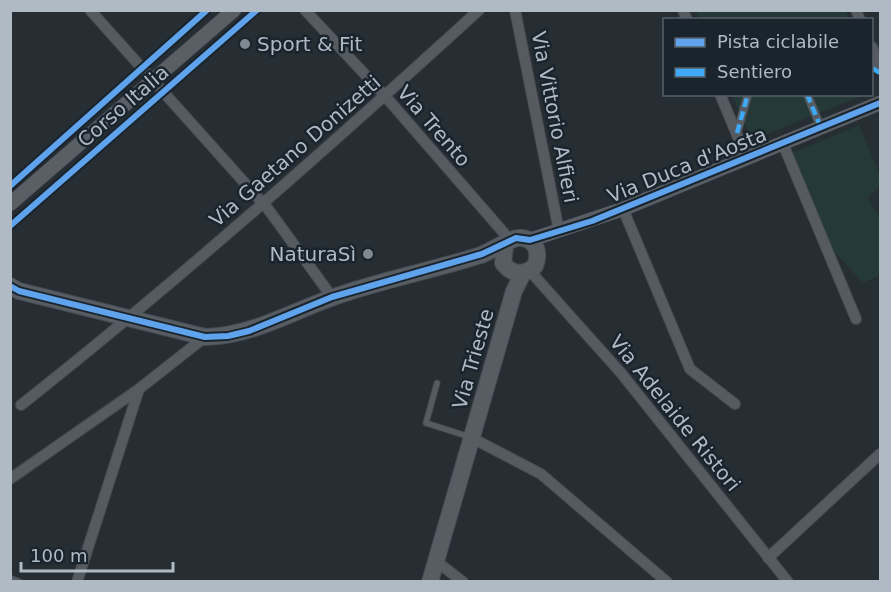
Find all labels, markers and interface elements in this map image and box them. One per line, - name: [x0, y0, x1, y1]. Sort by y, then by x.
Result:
- legend: [663, 18, 873, 96]
- street label: Via Vittorio Alfieri: [527, 29, 583, 205]
- text: Pista ciclabile: [717, 31, 839, 52]
- place label: Sport & Fit: [257, 32, 363, 56]
- marker: Sport & Fit: [238, 37, 252, 51]
- street label: Corso Italia: [73, 60, 173, 152]
- text: Sentiero: [717, 61, 792, 82]
- street label: Via Gaetano Donizetti: [205, 70, 385, 232]
- street label: Via Trento: [392, 81, 476, 171]
- street label: Via Duca d'Aosta: [604, 122, 770, 208]
- place label: NaturaSì: [270, 242, 356, 266]
- marker: NaturaSì: [361, 247, 375, 261]
- street label: Via Trieste: [447, 306, 499, 412]
- street label: Via Adelaide Ristori: [605, 330, 745, 496]
- scale bar: [21, 535, 172, 573]
- text: 100 m: [30, 545, 88, 566]

